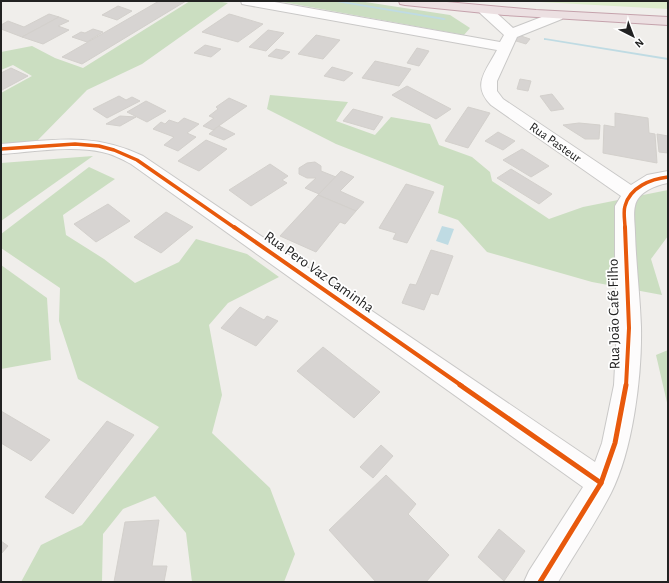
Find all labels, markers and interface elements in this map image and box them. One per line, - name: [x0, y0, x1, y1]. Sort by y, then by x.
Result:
- north arrow: [613, 16, 653, 56]
- text: N: [633, 36, 646, 50]
- street label: Rua Pasteur: [527, 121, 584, 166]
- street label: Rua Pero Vaz Caminha: [262, 229, 376, 315]
- street label: Rua João Café Filho: [606, 258, 622, 370]

